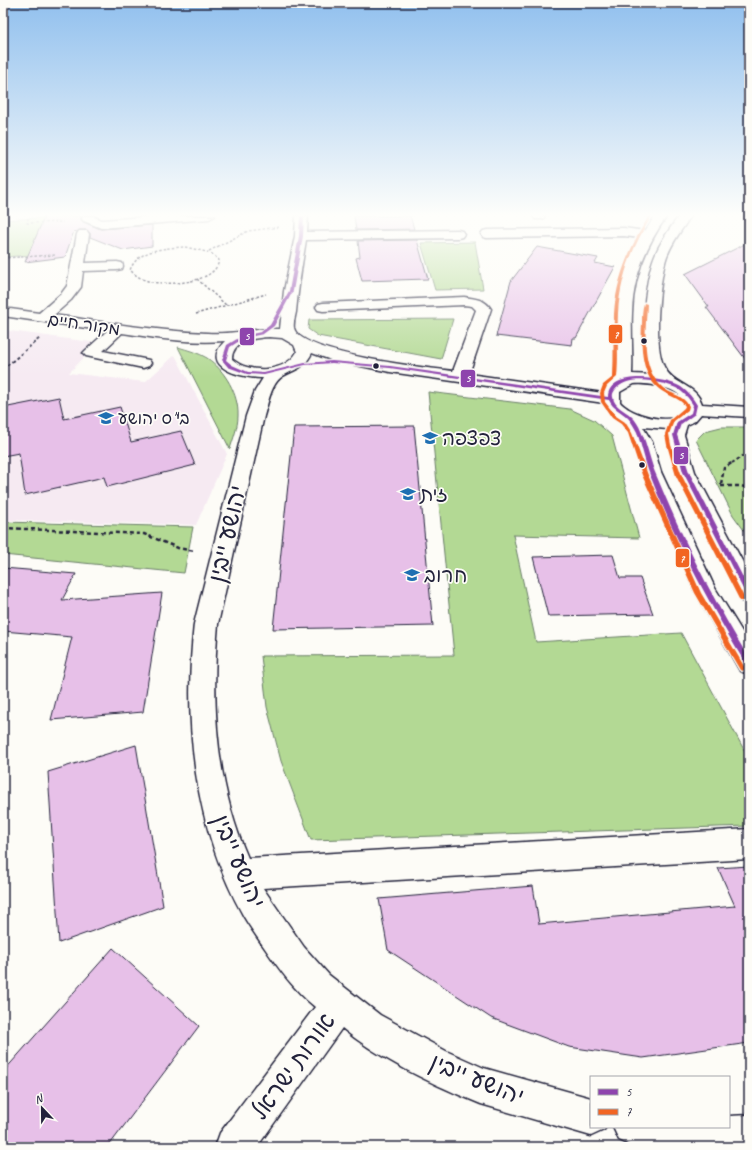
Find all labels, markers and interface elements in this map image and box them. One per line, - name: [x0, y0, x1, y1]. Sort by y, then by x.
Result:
- street label: מקור חיים: [46, 309, 121, 340]
- line badge: 7: [608, 324, 623, 344]
- line badge: 5: [239, 327, 255, 346]
- text: 7: [614, 327, 620, 341]
- text: 5: [245, 329, 251, 343]
- unlabelled marker: [639, 336, 649, 346]
- unlabelled marker: [371, 361, 381, 371]
- line badge: 5: [460, 369, 476, 388]
- text: 5: [466, 371, 472, 385]
- place label: בי"ס יהושע: [118, 408, 190, 429]
- school or university icon: בי"ס יהושע: [97, 409, 115, 427]
- place label: צפצפה: [442, 426, 501, 451]
- school or university icon: צפצפה: [421, 429, 439, 447]
- line badge: 5: [673, 446, 689, 465]
- text: 5: [679, 448, 685, 462]
- unlabelled marker: [637, 460, 647, 470]
- street label: יהושע ייבין: [201, 482, 253, 586]
- place label: זית: [419, 482, 448, 507]
- school or university icon: זית: [399, 485, 417, 503]
- line badge: 7: [675, 548, 690, 568]
- text: 7: [680, 551, 686, 565]
- place label: חרוב: [424, 563, 467, 588]
- school or university icon: חרוב: [403, 566, 421, 584]
- street label: יהושע ייבין: [206, 810, 272, 912]
- street label: אורות ישראל: [244, 1007, 342, 1125]
- street label: יהושע ייבין: [425, 1047, 529, 1111]
- legend: [590, 1076, 730, 1128]
- text: 5: [626, 1084, 632, 1100]
- north arrow: [22, 1088, 62, 1128]
- text: N: [32, 1090, 46, 1106]
- text: 7: [626, 1104, 632, 1120]

